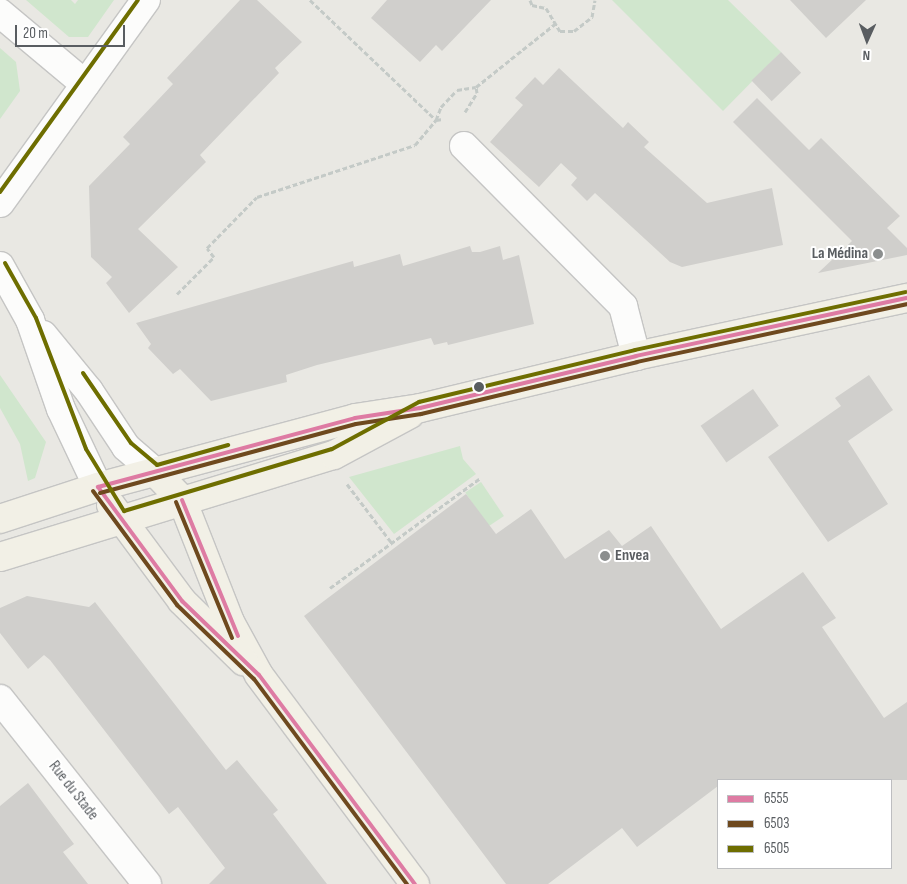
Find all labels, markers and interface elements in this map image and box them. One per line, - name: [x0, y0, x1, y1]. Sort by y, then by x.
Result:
- scale bar: [18, 15, 128, 47]
- north arrow: [842, 15, 892, 65]
- text: 20 m: [23, 24, 48, 43]
- text: N: [862, 47, 871, 64]
- place label: La Médina: [812, 244, 868, 264]
- marker: La Médina: [872, 248, 884, 260]
- unlabelled marker: [474, 382, 484, 392]
- place label: Envea: [615, 546, 649, 566]
- marker: Envea: [599, 550, 611, 562]
- street label: Rue du Stade: [44, 758, 102, 824]
- legend: [717, 779, 892, 869]
- text: 6555: [764, 789, 789, 808]
- text: 6503: [764, 814, 790, 833]
- text: 6505: [764, 839, 789, 858]

